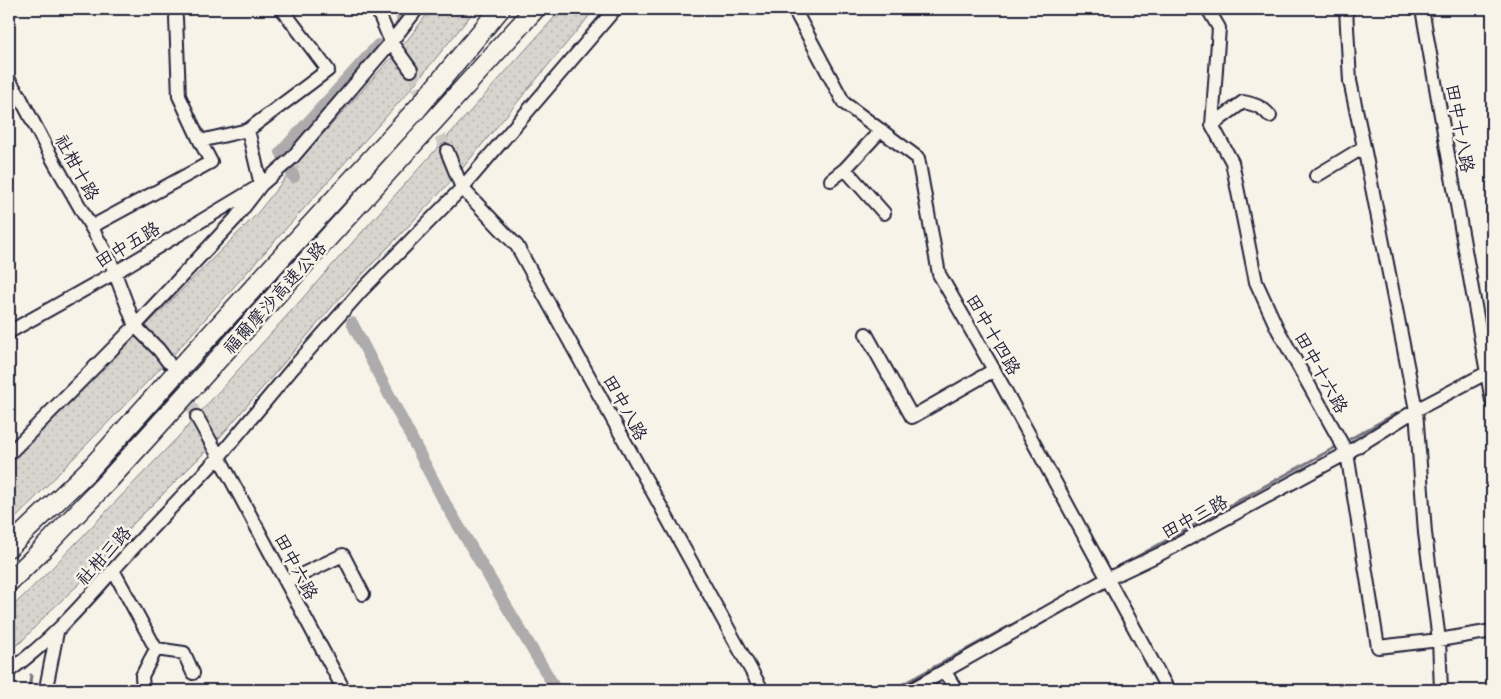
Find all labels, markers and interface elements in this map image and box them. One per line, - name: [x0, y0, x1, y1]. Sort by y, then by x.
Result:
- street label: 田中十八路: [1441, 82, 1481, 174]
- street label: 社柑十路: [50, 130, 106, 204]
- street label: 田中五路: [90, 215, 164, 273]
- street label: 福爾摩沙高速公路: [217, 235, 331, 359]
- street label: 田中十四路: [961, 289, 1027, 379]
- street label: 田中十六路: [1290, 327, 1354, 417]
- street label: 田中八路: [598, 370, 654, 444]
- street label: 田中三路: [1157, 489, 1231, 543]
- street label: 社柑三路: [70, 520, 136, 590]
- street label: 田中六路: [270, 529, 324, 603]

